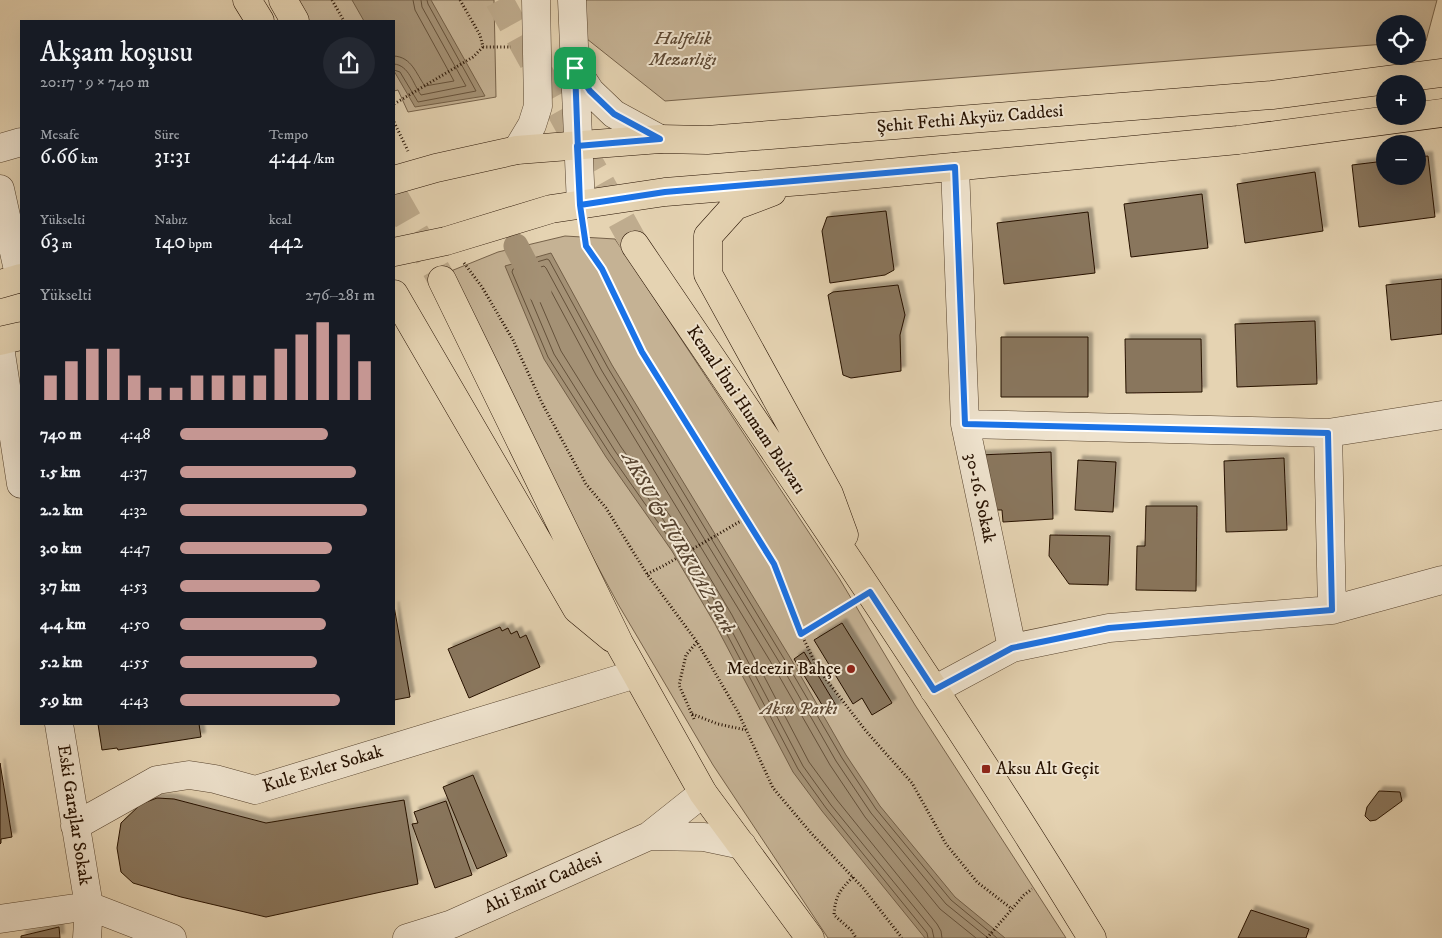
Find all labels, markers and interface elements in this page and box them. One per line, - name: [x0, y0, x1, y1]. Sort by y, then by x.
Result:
- map controls: [1376, 15, 1426, 185]
- button: locate: [1376, 15, 1426, 65]
- park label: Halfelik Mezarlığı: [647, 28, 717, 71]
- text: Akşam koşusu: [40, 35, 193, 70]
- button: share: [323, 37, 375, 89]
- pin: [554, 47, 596, 89]
- icon: arrive: [561, 54, 589, 82]
- text: 20:17 · 9 × 740 m: [40, 72, 150, 92]
- button: +: [1376, 75, 1426, 125]
- street label: Şehit Fethi Akyüz Caddesi: [876, 100, 1064, 138]
- text: Mesafe: [40, 126, 79, 144]
- text: Süre: [154, 126, 179, 144]
- text: Tempo: [269, 126, 308, 144]
- button: −: [1376, 135, 1426, 185]
- text: 6.66: [40, 144, 78, 170]
- text: 31:31: [154, 144, 191, 170]
- text: 4:44: [269, 144, 310, 170]
- text: km: [78, 150, 98, 168]
- text: /km: [310, 150, 335, 168]
- text: Yükselti: [40, 211, 85, 229]
- text: Nabız: [154, 211, 188, 229]
- text: kcal: [269, 211, 292, 229]
- text: 63: [40, 229, 59, 255]
- text: 140: [154, 229, 185, 255]
- text: 442: [269, 229, 303, 255]
- text: m: [59, 235, 72, 253]
- text: bpm: [185, 235, 213, 253]
- text: Yükselti: [40, 285, 92, 305]
- text: 276–281 m: [305, 285, 375, 305]
- street label: Kemal İbni Humam Bulvarı: [681, 321, 811, 498]
- text: 740 m: [40, 424, 81, 444]
- text: 4:48: [120, 424, 151, 444]
- water label: AKSU & TURKUAZ Park: [615, 446, 740, 638]
- street label: 30-16. Sokak: [960, 451, 1000, 545]
- text: 1.5 km: [40, 462, 81, 482]
- text: 4:37: [120, 462, 148, 482]
- text: 2.2 km: [40, 500, 83, 520]
- text: 4:32: [120, 500, 147, 520]
- text: 3.0 km: [40, 538, 82, 558]
- text: 4:47: [120, 538, 151, 558]
- text: 3.7 km: [40, 576, 81, 596]
- text: 4:53: [120, 576, 147, 596]
- text: 4.4 km: [40, 614, 86, 634]
- text: 4:50: [120, 614, 150, 634]
- text: 5.2 km: [40, 652, 83, 672]
- text: 4:55: [120, 652, 149, 672]
- place label: Medcezir Bahçe: [727, 658, 841, 680]
- marker: Medcezir Bahçe: [845, 663, 857, 675]
- text: 5.9 km: [40, 690, 83, 710]
- text: 4:43: [120, 690, 149, 710]
- park label: Aksu Parkı: [758, 698, 838, 720]
- street label: Kule Evler Sokak: [260, 740, 386, 798]
- street label: Eski Garajlar Sokak: [52, 743, 96, 887]
- place label: Aksu Alt Geçit: [996, 758, 1100, 780]
- marker: Aksu Alt Geçit: [980, 763, 992, 775]
- street label: Ahi Emir Caddesi: [481, 847, 605, 919]

